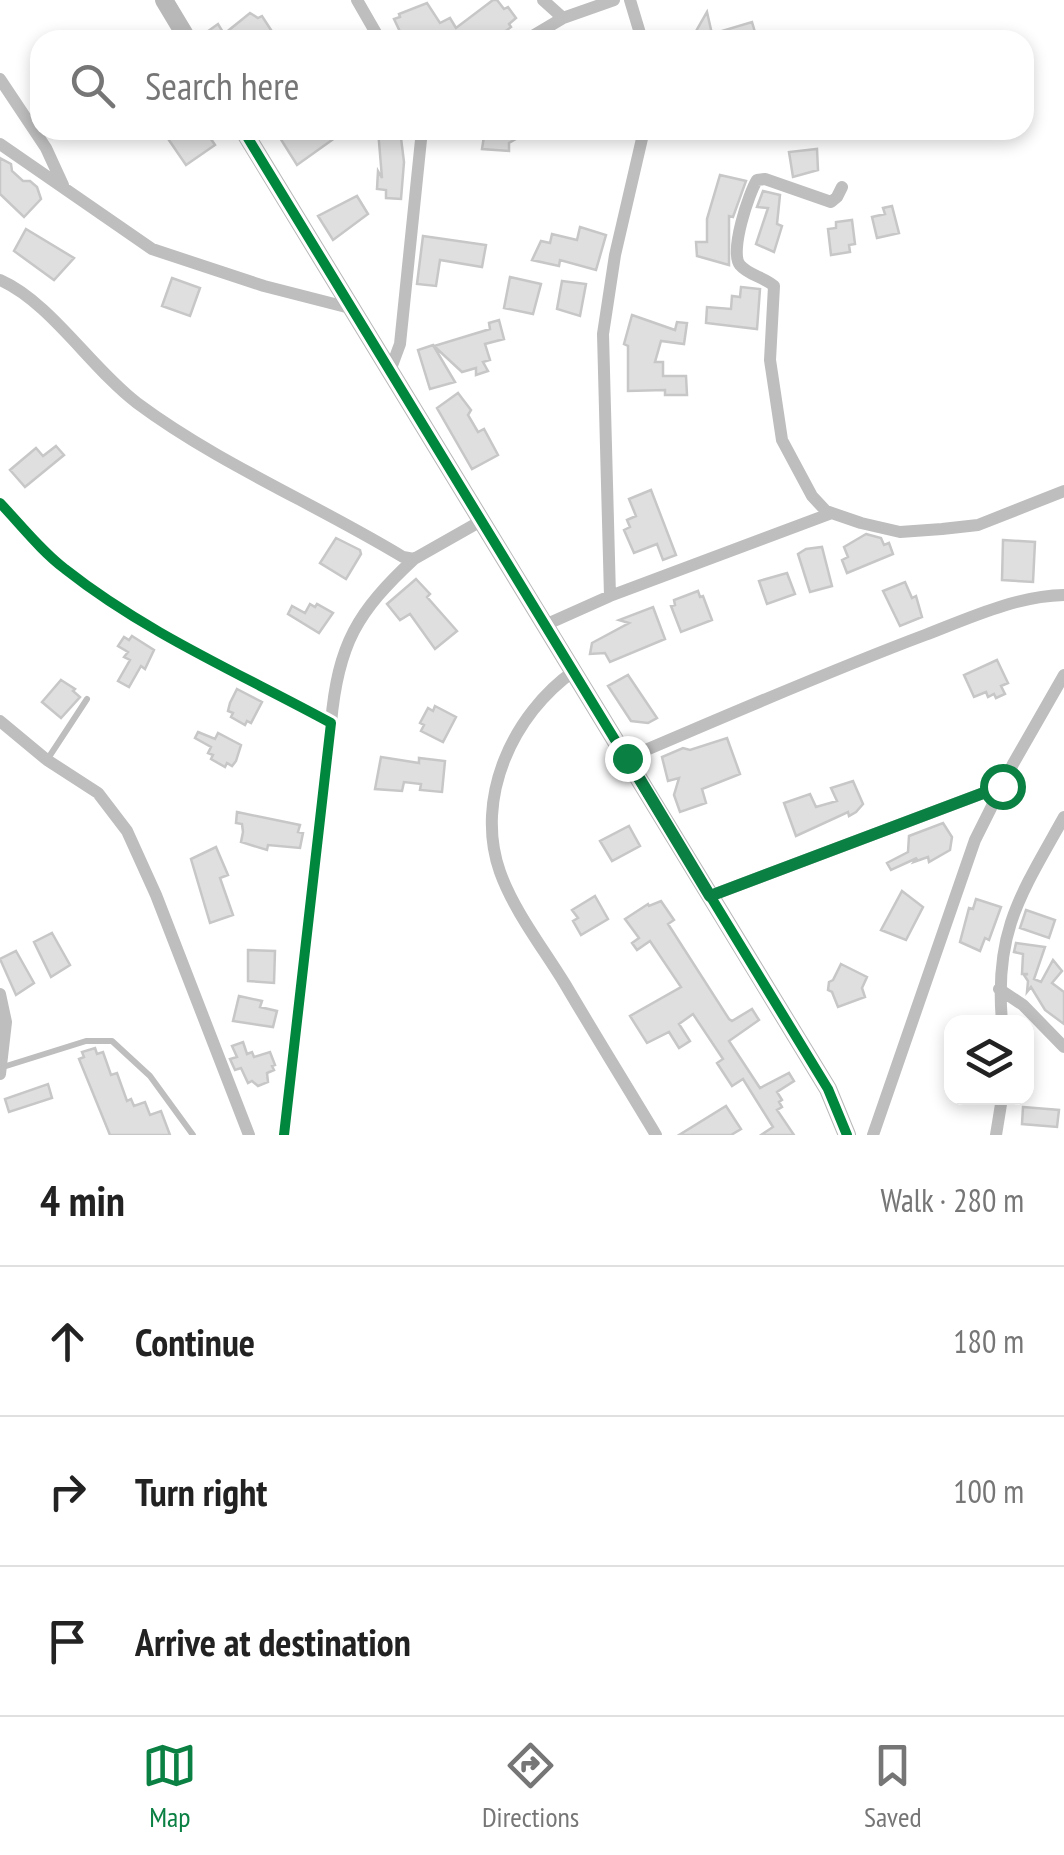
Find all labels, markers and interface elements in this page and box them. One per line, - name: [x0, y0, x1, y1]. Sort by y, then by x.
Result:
- search box: [30, 30, 1034, 140]
- icon: search: [65, 58, 120, 113]
- text: Search here: [145, 61, 299, 110]
- route end: [605, 736, 651, 782]
- route start: [980, 764, 1026, 810]
- map controls: [944, 1015, 1034, 1105]
- button: layers: [944, 1015, 1034, 1105]
- text: 4 min: [40, 1173, 125, 1228]
- text: Walk · 280 m: [880, 1179, 1024, 1221]
- icon: ahead: [40, 1314, 95, 1369]
- text: Continue: [135, 1317, 255, 1366]
- text: 180 m: [953, 1320, 1024, 1362]
- icon: right: [40, 1464, 95, 1519]
- text: Turn right: [135, 1467, 267, 1516]
- text: 100 m: [953, 1470, 1024, 1512]
- icon: arrive: [40, 1614, 95, 1669]
- text: Arrive at destination: [135, 1617, 411, 1666]
- tab: Map: [142, 1738, 197, 1835]
- tab: Directions: [482, 1738, 579, 1835]
- tab: Saved: [864, 1738, 922, 1835]

